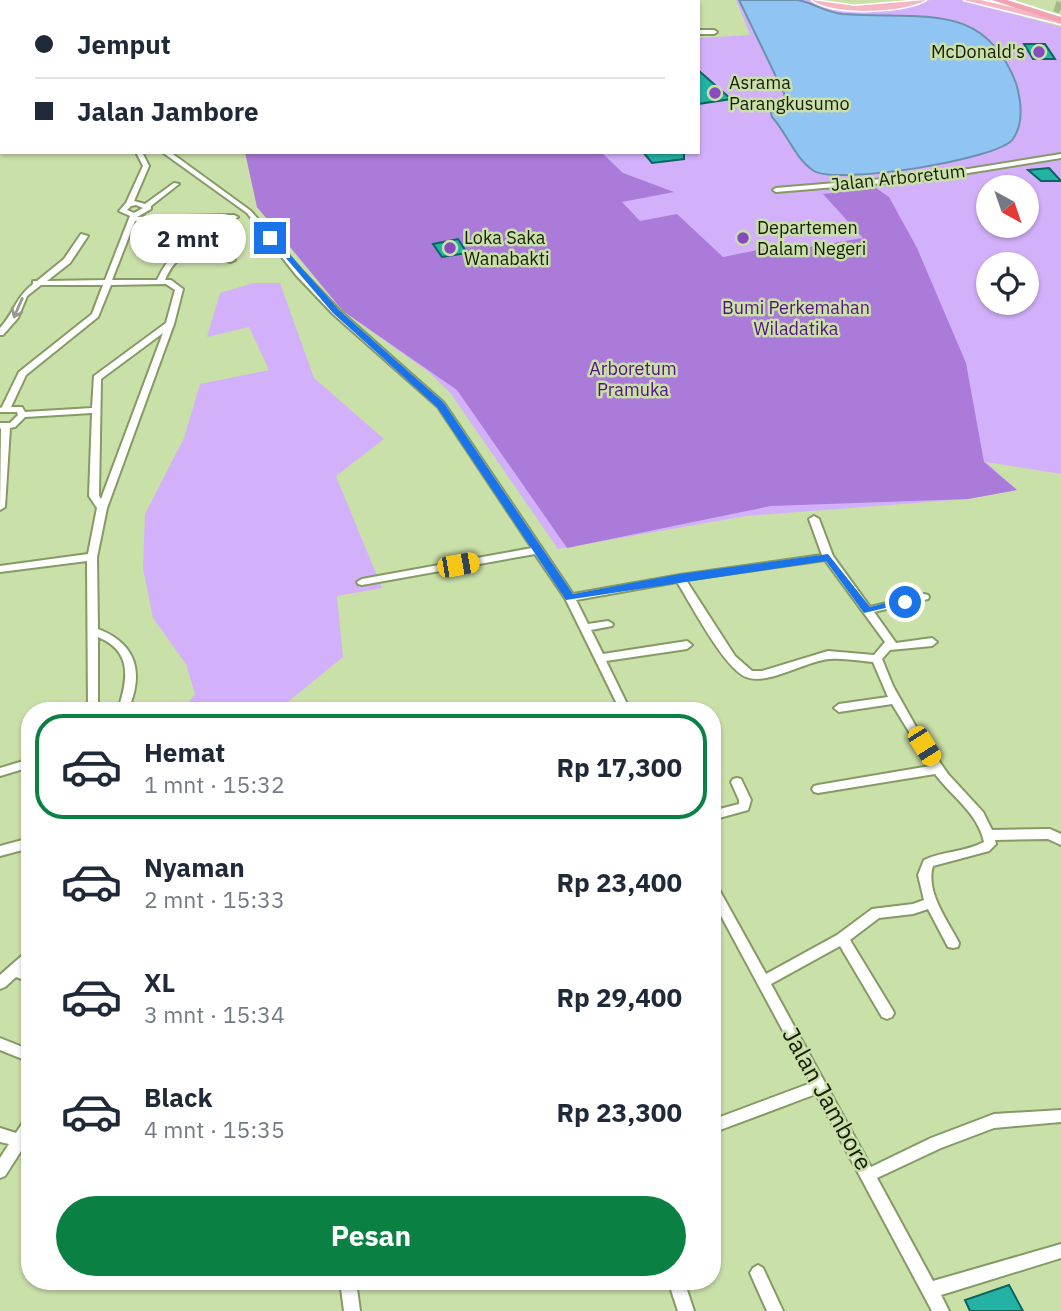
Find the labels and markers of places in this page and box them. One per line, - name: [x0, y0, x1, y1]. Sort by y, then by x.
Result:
- place label: McDonald's: [931, 40, 1025, 63]
- marker: McDonald's: [1031, 44, 1047, 60]
- place label: Asrama Parangkusumo: [729, 71, 850, 115]
- marker: Asrama Parangkusumo: [707, 85, 723, 101]
- place label: Departemen Dalam Negeri: [757, 216, 866, 260]
- place label: Loka Saka Wanabakti: [464, 226, 549, 270]
- marker: Departemen Dalam Negeri: [735, 230, 751, 246]
- marker: Loka Saka Wanabakti: [442, 240, 458, 256]

